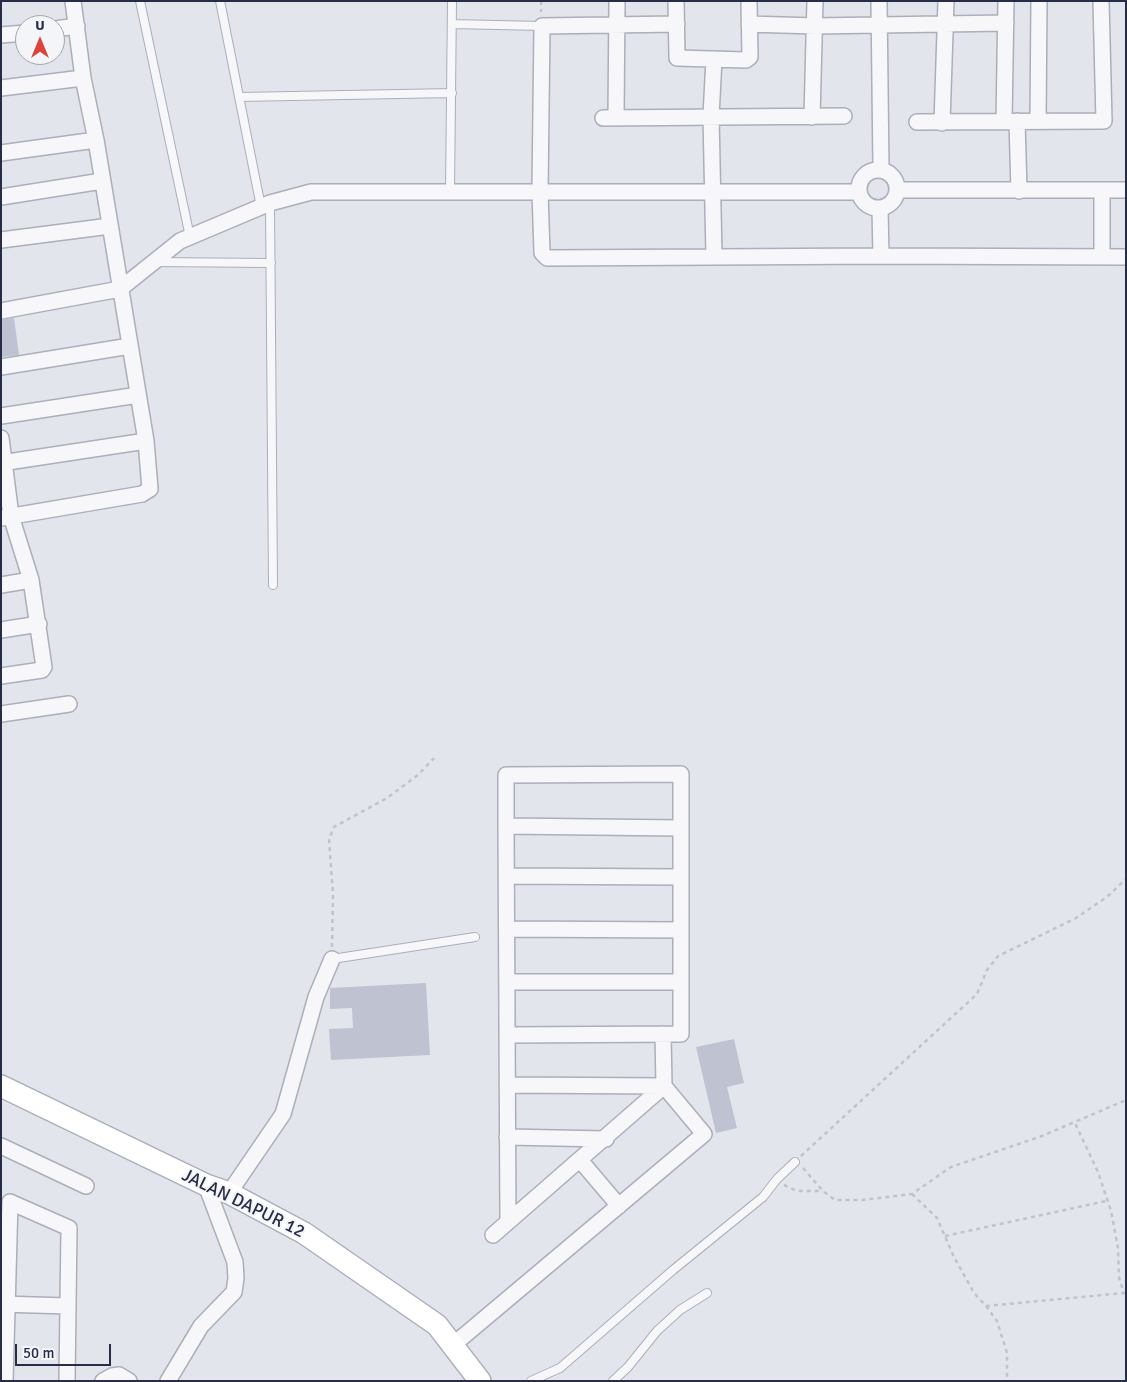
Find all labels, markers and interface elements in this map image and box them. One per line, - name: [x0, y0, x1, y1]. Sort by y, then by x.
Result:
- north arrow: [15, 15, 65, 65]
- text: U: [35, 17, 45, 34]
- street label: JALAN DAPUR 12: [178, 1165, 308, 1243]
- scale bar: [18, 1334, 114, 1366]
- text: 50 m: [23, 1344, 54, 1362]

